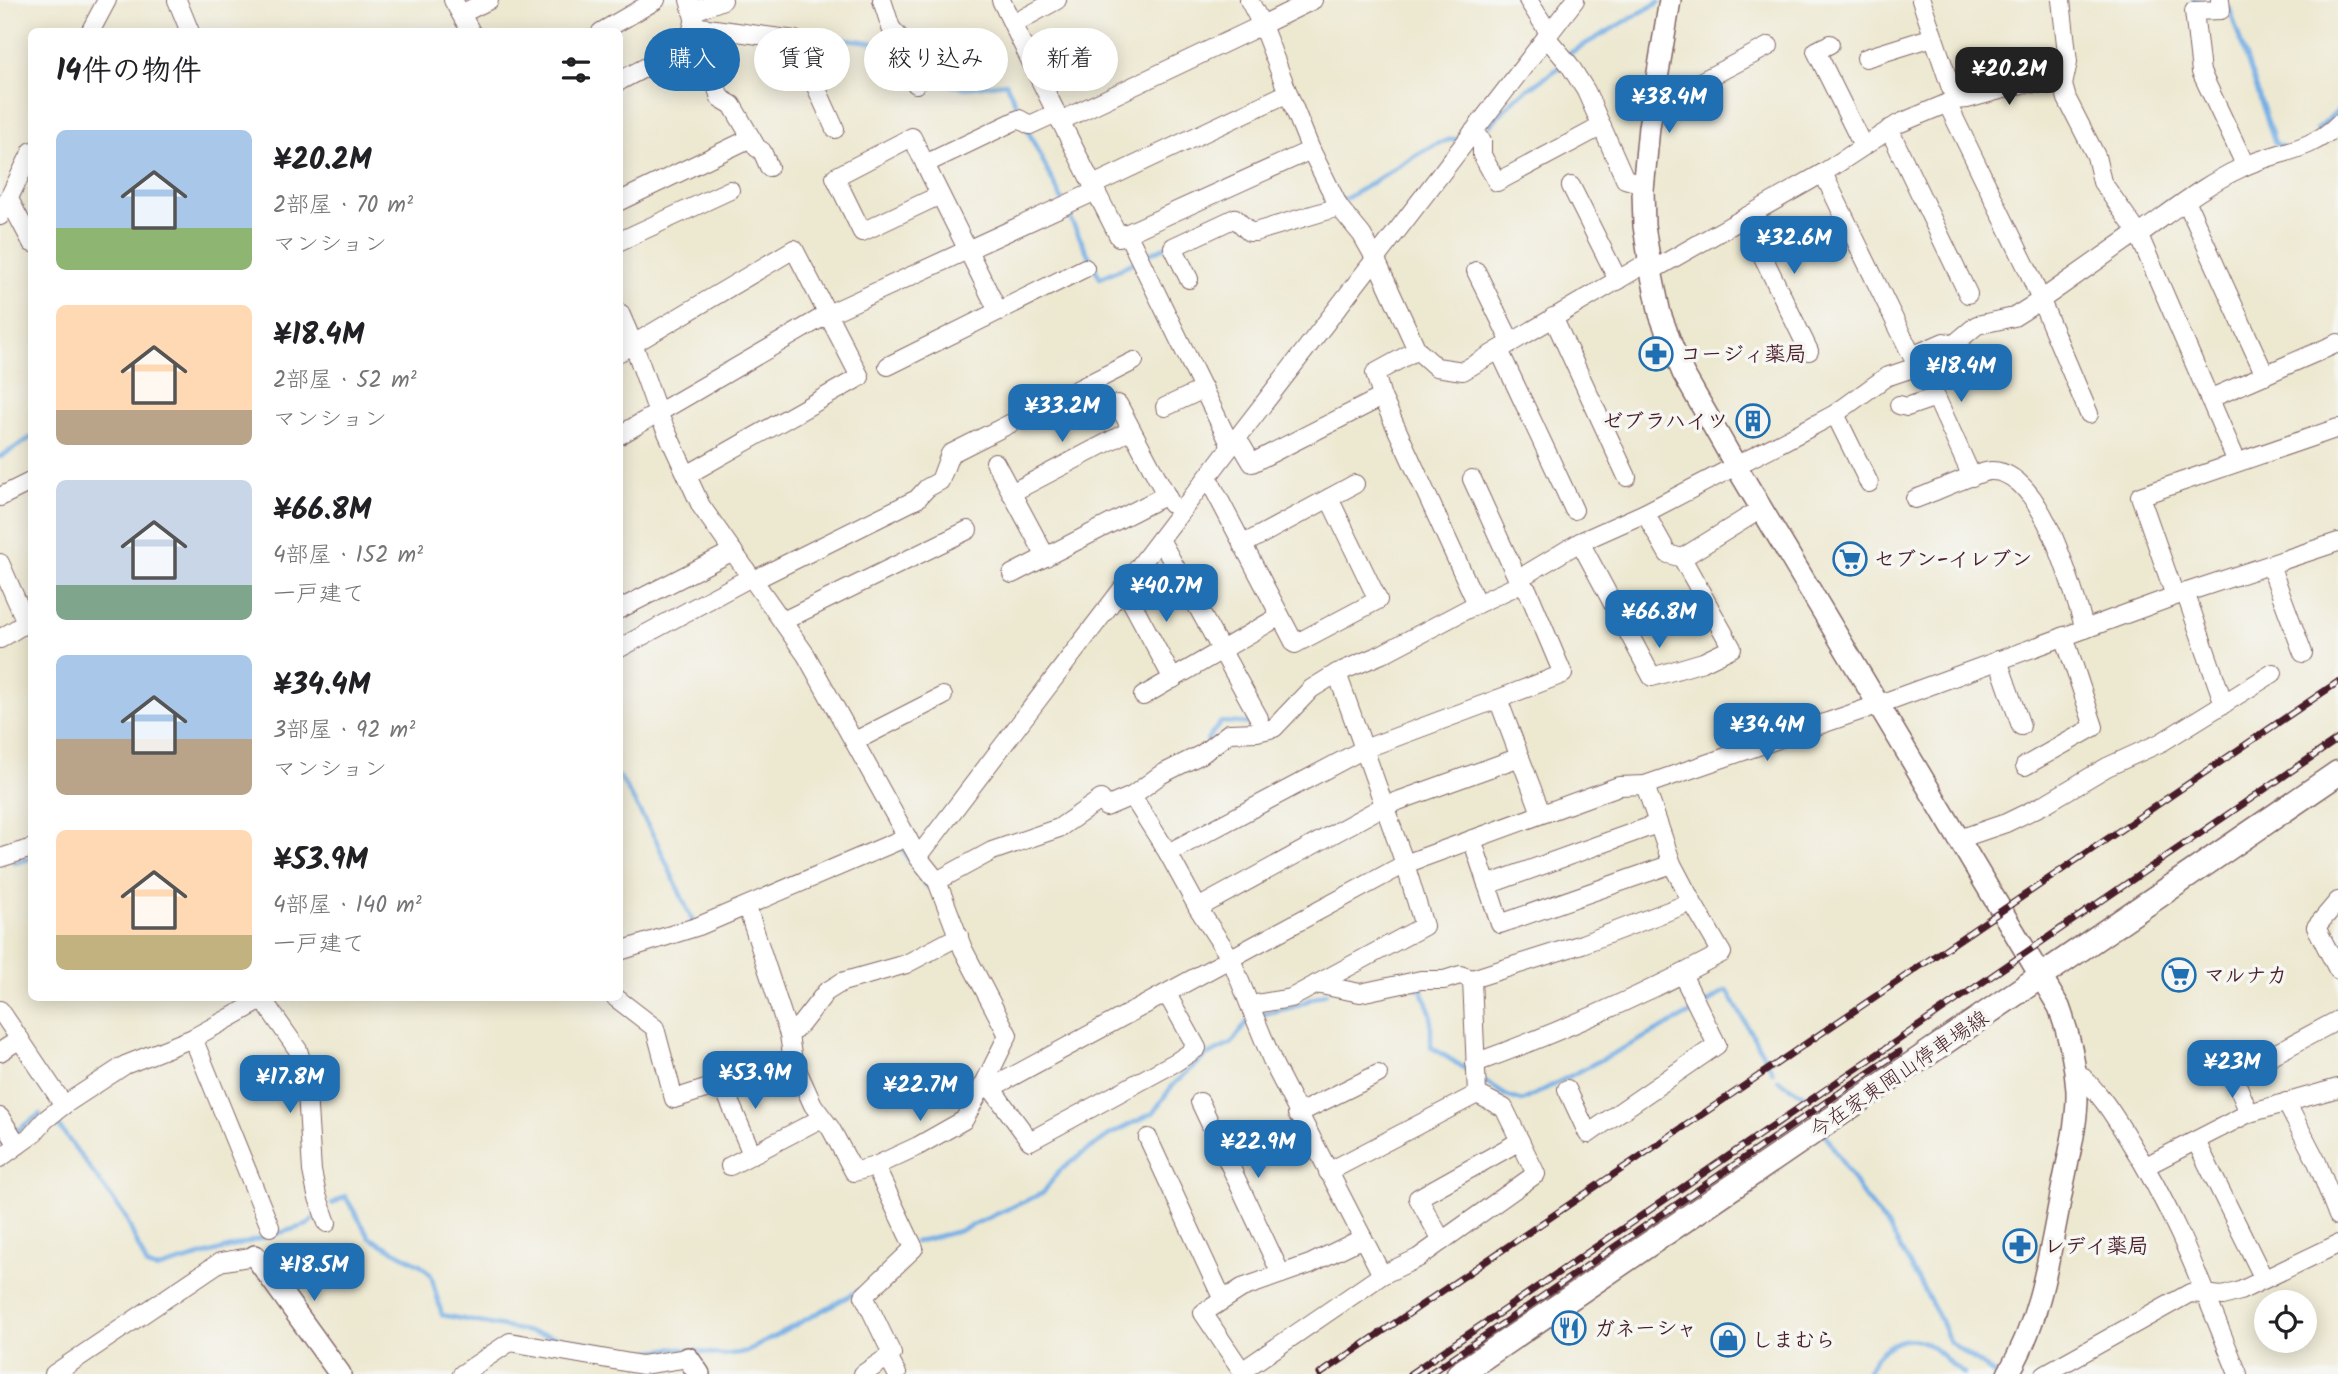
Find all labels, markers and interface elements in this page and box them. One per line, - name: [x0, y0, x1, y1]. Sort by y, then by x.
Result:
- chip: 購入: [644, 28, 740, 91]
- chip: 賃貸: [754, 28, 850, 91]
- chip: 絞り込み: [864, 28, 1008, 91]
- chip: 新着: [1022, 28, 1118, 91]
- text: 14件の物件: [56, 48, 201, 96]
- pin: ¥20.2M: [1952, 48, 2066, 107]
- icon: filters: [557, 51, 595, 89]
- text: ¥20.2M: [1971, 52, 2047, 88]
- pin: ¥38.4M: [1612, 76, 1726, 135]
- text: ¥38.4M: [1631, 80, 1707, 116]
- text: ¥20.2M: [273, 137, 372, 185]
- icon: home: [112, 158, 196, 242]
- text: 2部屋 · 70 m²: [273, 188, 413, 224]
- pin: ¥32.6M: [1737, 216, 1851, 276]
- text: ¥32.6M: [1756, 221, 1832, 257]
- text: マンション: [273, 227, 387, 263]
- text: ¥18.4M: [273, 312, 364, 360]
- icon: home: [112, 333, 196, 417]
- pharmacy icon: コージィ薬局: [1637, 335, 1675, 373]
- place label: コージィ薬局: [1680, 339, 1806, 372]
- pin: ¥18.4M: [1904, 344, 2018, 404]
- text: ¥18.4M: [1926, 349, 1996, 385]
- text: 2部屋 · 52 m²: [273, 363, 417, 399]
- pin: ¥33.2M: [1005, 384, 1119, 444]
- text: ¥33.2M: [1024, 389, 1100, 425]
- text: マンション: [273, 402, 387, 438]
- building icon: ゼブラハイツ: [1734, 402, 1772, 440]
- place label: ゼブラハイツ: [1602, 406, 1728, 439]
- text: ¥66.8M: [273, 487, 371, 535]
- icon: home: [112, 508, 196, 592]
- text: 4部屋 · 152 m²: [273, 538, 423, 574]
- supermarket icon: セブン-イレブン: [1831, 540, 1869, 578]
- place label: セブン-イレブン: [1874, 544, 2032, 577]
- pin: ¥40.7M: [1109, 564, 1223, 624]
- text: ¥40.7M: [1130, 569, 1202, 605]
- text: 一戸建て: [273, 577, 365, 613]
- pin: ¥66.8M: [1602, 590, 1716, 650]
- text: ¥66.8M: [1621, 595, 1697, 631]
- text: ¥34.4M: [273, 662, 370, 710]
- icon: home: [112, 683, 196, 767]
- pin: ¥34.4M: [1710, 704, 1824, 763]
- text: ¥34.4M: [1730, 708, 1804, 744]
- text: 3部屋 · 92 m²: [273, 713, 415, 749]
- text: マンション: [273, 752, 387, 788]
- text: ¥53.9M: [273, 837, 368, 885]
- icon: home: [112, 858, 196, 942]
- text: 4部屋 · 140 m²: [273, 888, 422, 924]
- text: 一戸建て: [273, 927, 365, 963]
- supermarket icon: マルナカ: [2160, 956, 2198, 994]
- place label: マルナカ: [2204, 960, 2288, 993]
- street label: 今在家東岡山停車場線: [1804, 1003, 1996, 1148]
- pin: ¥23M: [2191, 1040, 2273, 1100]
- text: ¥23M: [2203, 1045, 2261, 1081]
- pin: ¥53.9M: [698, 1052, 812, 1111]
- pin: ¥17.8M: [233, 1056, 347, 1115]
- text: ¥53.9M: [719, 1056, 791, 1092]
- text: ¥17.8M: [256, 1060, 324, 1096]
- pin: ¥22.7M: [863, 1064, 977, 1123]
- text: ¥22.7M: [883, 1068, 957, 1104]
- pin: ¥22.9M: [1201, 1120, 1315, 1180]
- text: ¥22.9M: [1220, 1125, 1296, 1161]
- pharmacy icon: レデイ薬局: [2001, 1227, 2039, 1265]
- place label: レデイ薬局: [2044, 1231, 2149, 1264]
- pin: ¥18.5M: [257, 1244, 371, 1303]
- text: ¥18.5M: [279, 1248, 349, 1284]
- map controls: [2254, 1290, 2317, 1353]
- button: locate: [2254, 1290, 2317, 1353]
- restaurant icon: ガネーシャ: [1550, 1309, 1588, 1347]
- place label: ガネーシャ: [1594, 1313, 1697, 1346]
- shop icon: しまむら: [1709, 1321, 1747, 1359]
- place label: しまむら: [1752, 1325, 1836, 1358]

